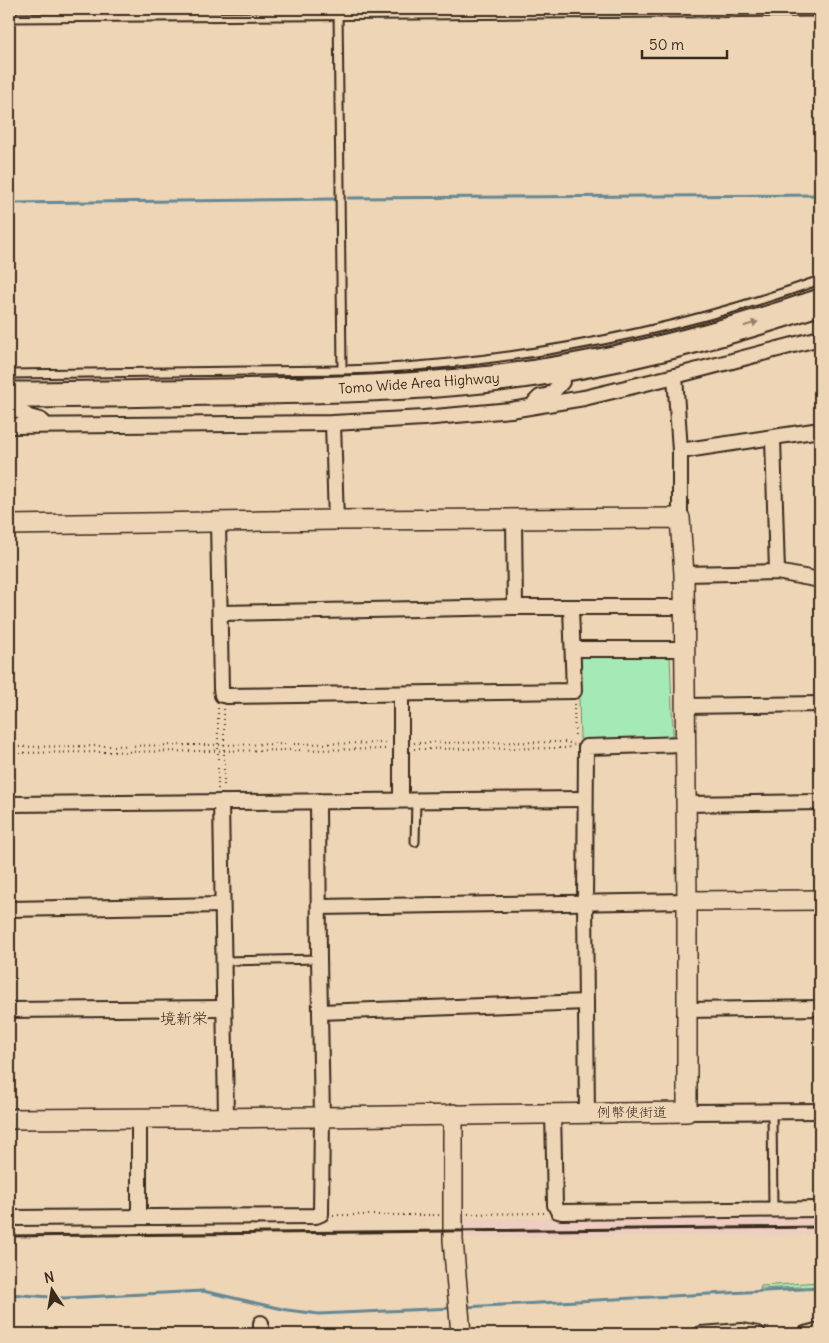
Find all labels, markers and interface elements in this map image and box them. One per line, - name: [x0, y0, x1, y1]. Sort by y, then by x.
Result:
- scale bar: [642, 28, 726, 60]
- text: 50 m: [649, 35, 684, 54]
- one-way arrow: [743, 319, 758, 327]
- street label: Tomo Wide Area Highway: [338, 368, 500, 398]
- district label: 境新栄: [160, 1008, 208, 1028]
- street label: 例幣使街道: [597, 1103, 667, 1121]
- north arrow: [28, 1266, 78, 1316]
- text: N: [43, 1267, 56, 1287]

